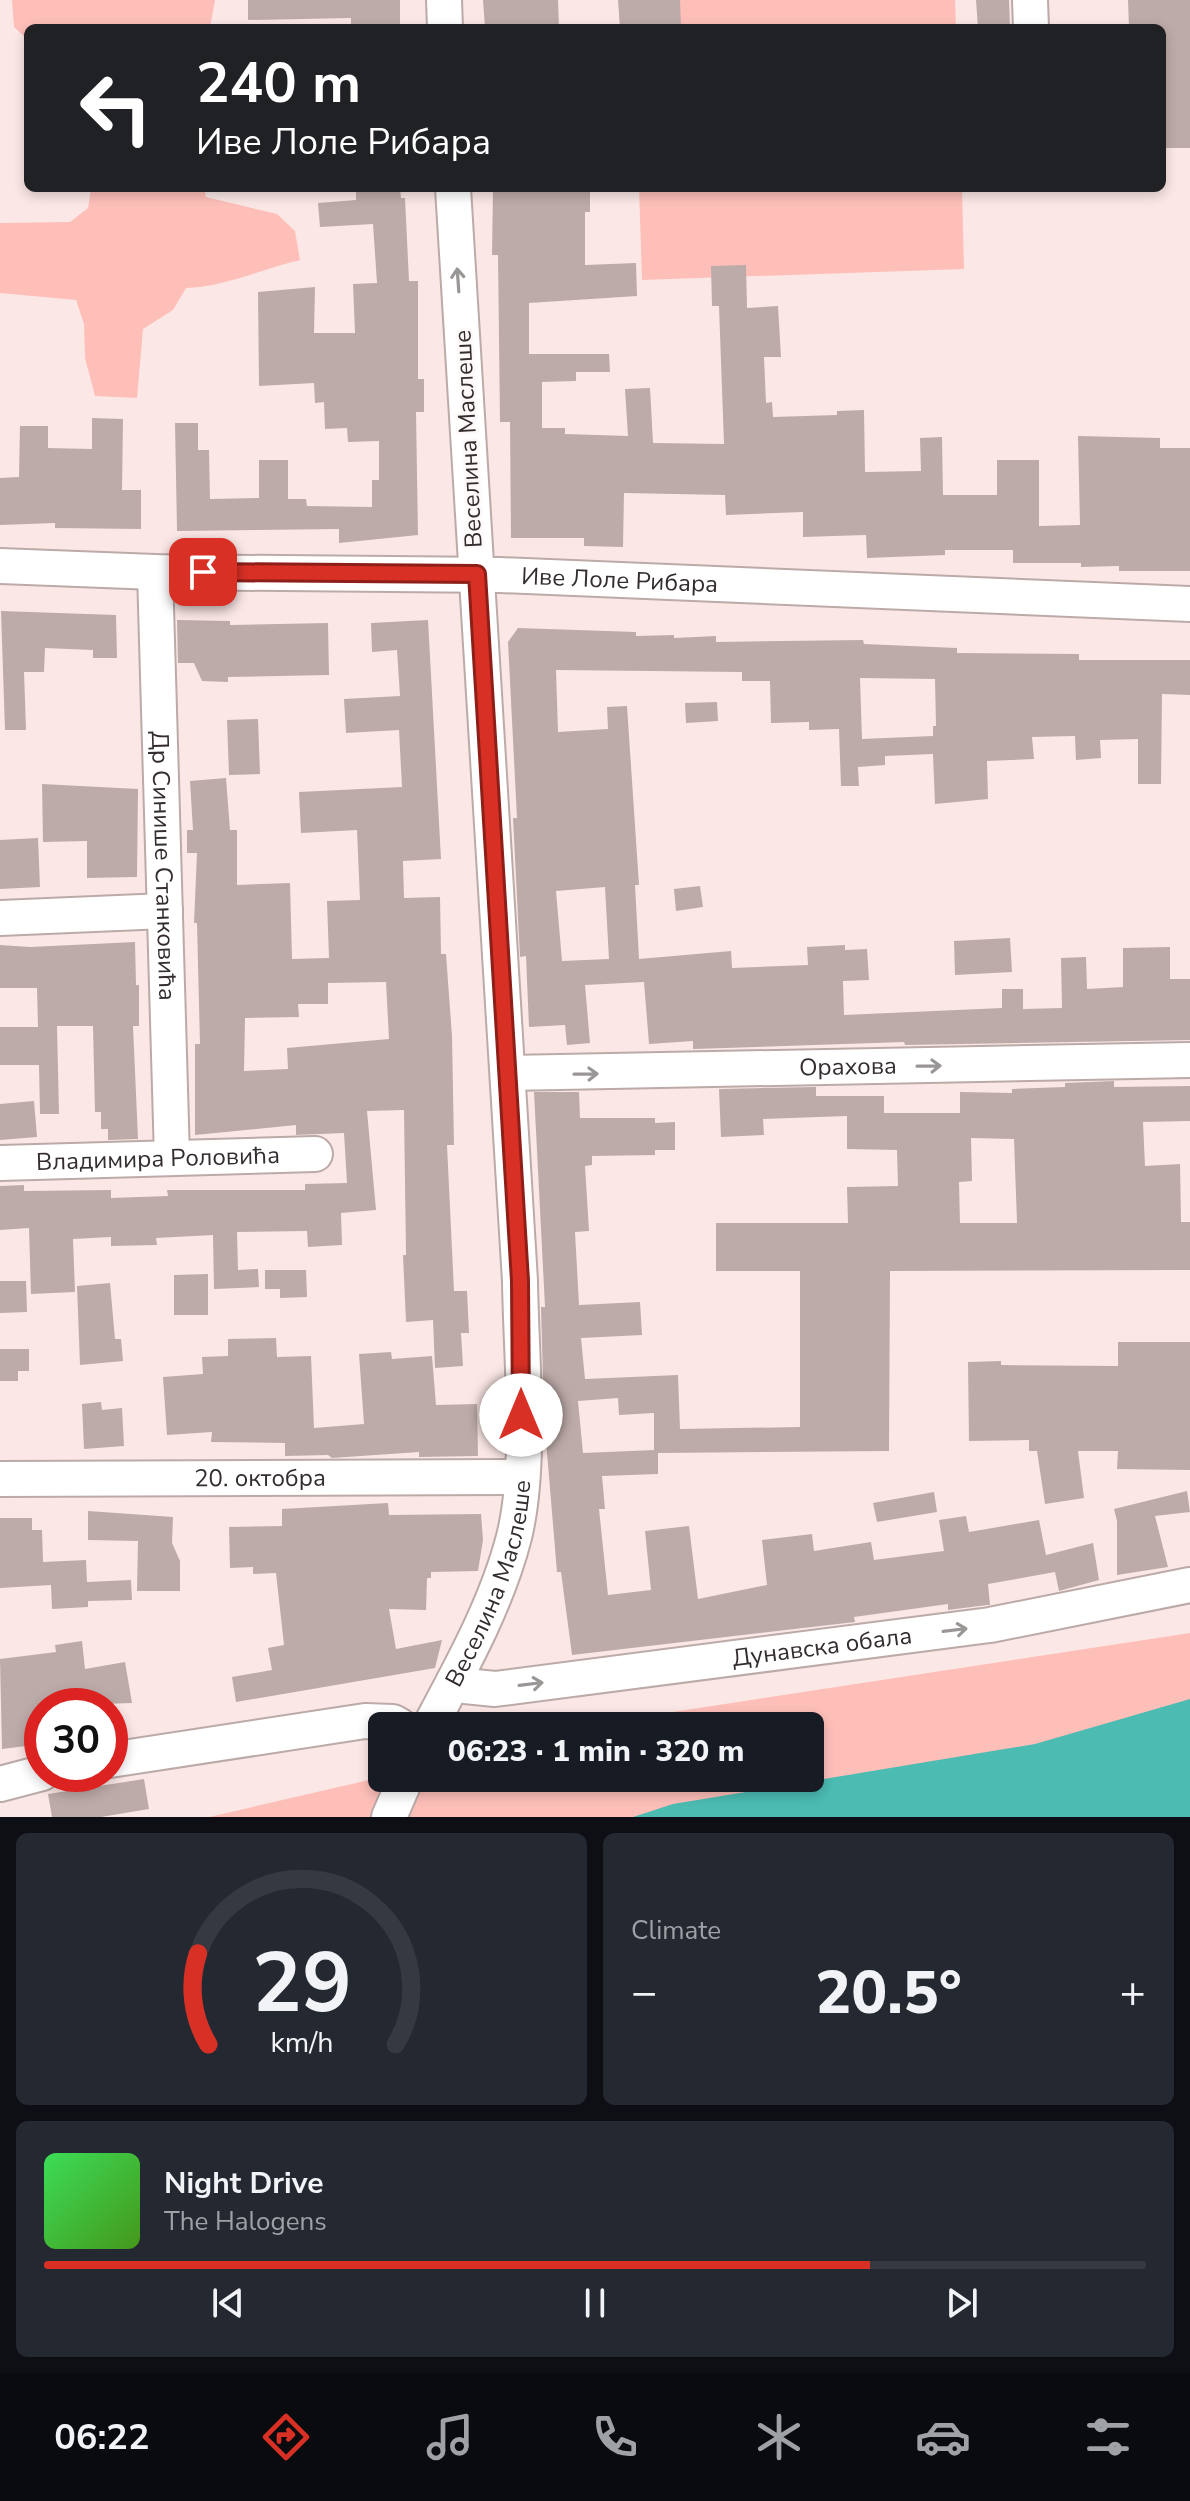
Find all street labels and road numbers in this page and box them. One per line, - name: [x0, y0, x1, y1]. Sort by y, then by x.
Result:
- street label: Веселина Маслеше: [446, 329, 490, 549]
- street label: Иве Лоле Рибара: [521, 560, 719, 600]
- street label: Др Синише Станковића: [144, 731, 183, 1001]
- street label: Орахова: [799, 1050, 897, 1083]
- street label: Владимира Роловића: [36, 1139, 280, 1178]
- street label: 20. октобра: [194, 1462, 326, 1494]
- street label: Веселина Маслеше: [438, 1479, 538, 1692]
- street label: Дунавска обала: [730, 1619, 914, 1674]

